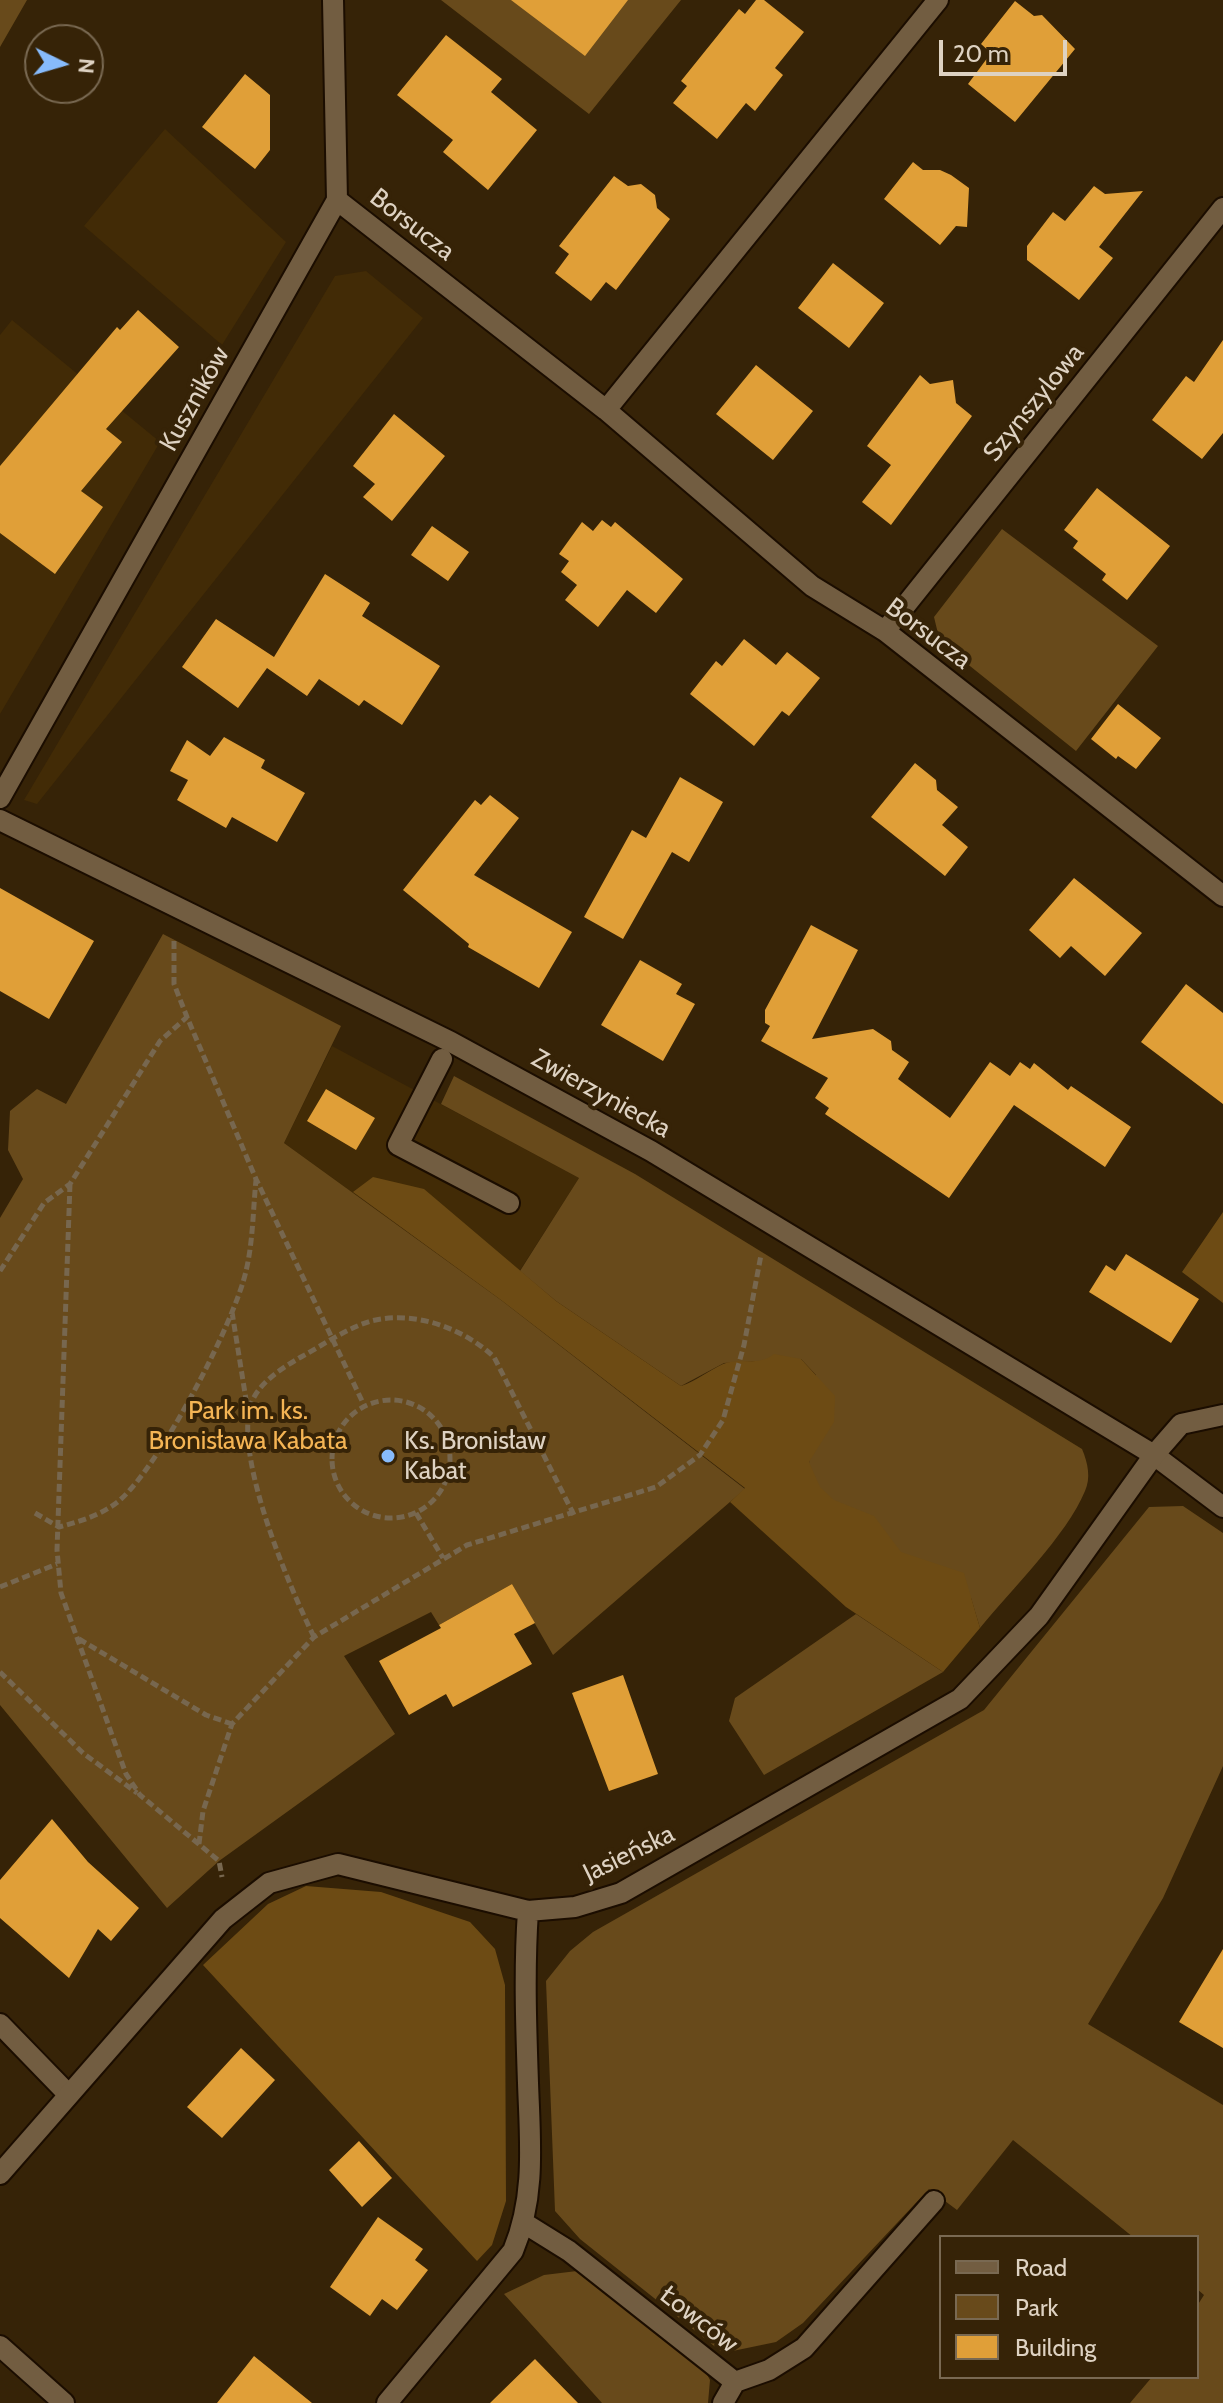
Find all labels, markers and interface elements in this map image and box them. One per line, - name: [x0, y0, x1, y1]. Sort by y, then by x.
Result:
- north arrow: [24, 24, 104, 104]
- scale bar: [943, 24, 1071, 74]
- text: 20 m: [953, 39, 1009, 68]
- text: N: [72, 57, 101, 75]
- street label: Borsucza: [363, 182, 461, 268]
- street label: Szynszylowa: [977, 338, 1091, 468]
- street label: Kuszników: [154, 341, 236, 457]
- street label: Borsucza: [879, 592, 977, 676]
- street label: Zwierzyniecka: [526, 1043, 676, 1145]
- park label: Park im. ks. Bronisława Kabata: [149, 1395, 347, 1456]
- place label: Ks. Bronisław Kabat: [404, 1425, 546, 1486]
- marker: Ks. Bronisław Kabat: [379, 1447, 397, 1465]
- street label: Jasieńska: [578, 1819, 680, 1889]
- legend: [939, 2235, 1199, 2379]
- text: Road: [1015, 2253, 1067, 2282]
- street label: Łowców: [654, 2280, 744, 2360]
- text: Park: [1015, 2293, 1058, 2322]
- text: Building: [1015, 2333, 1096, 2362]

